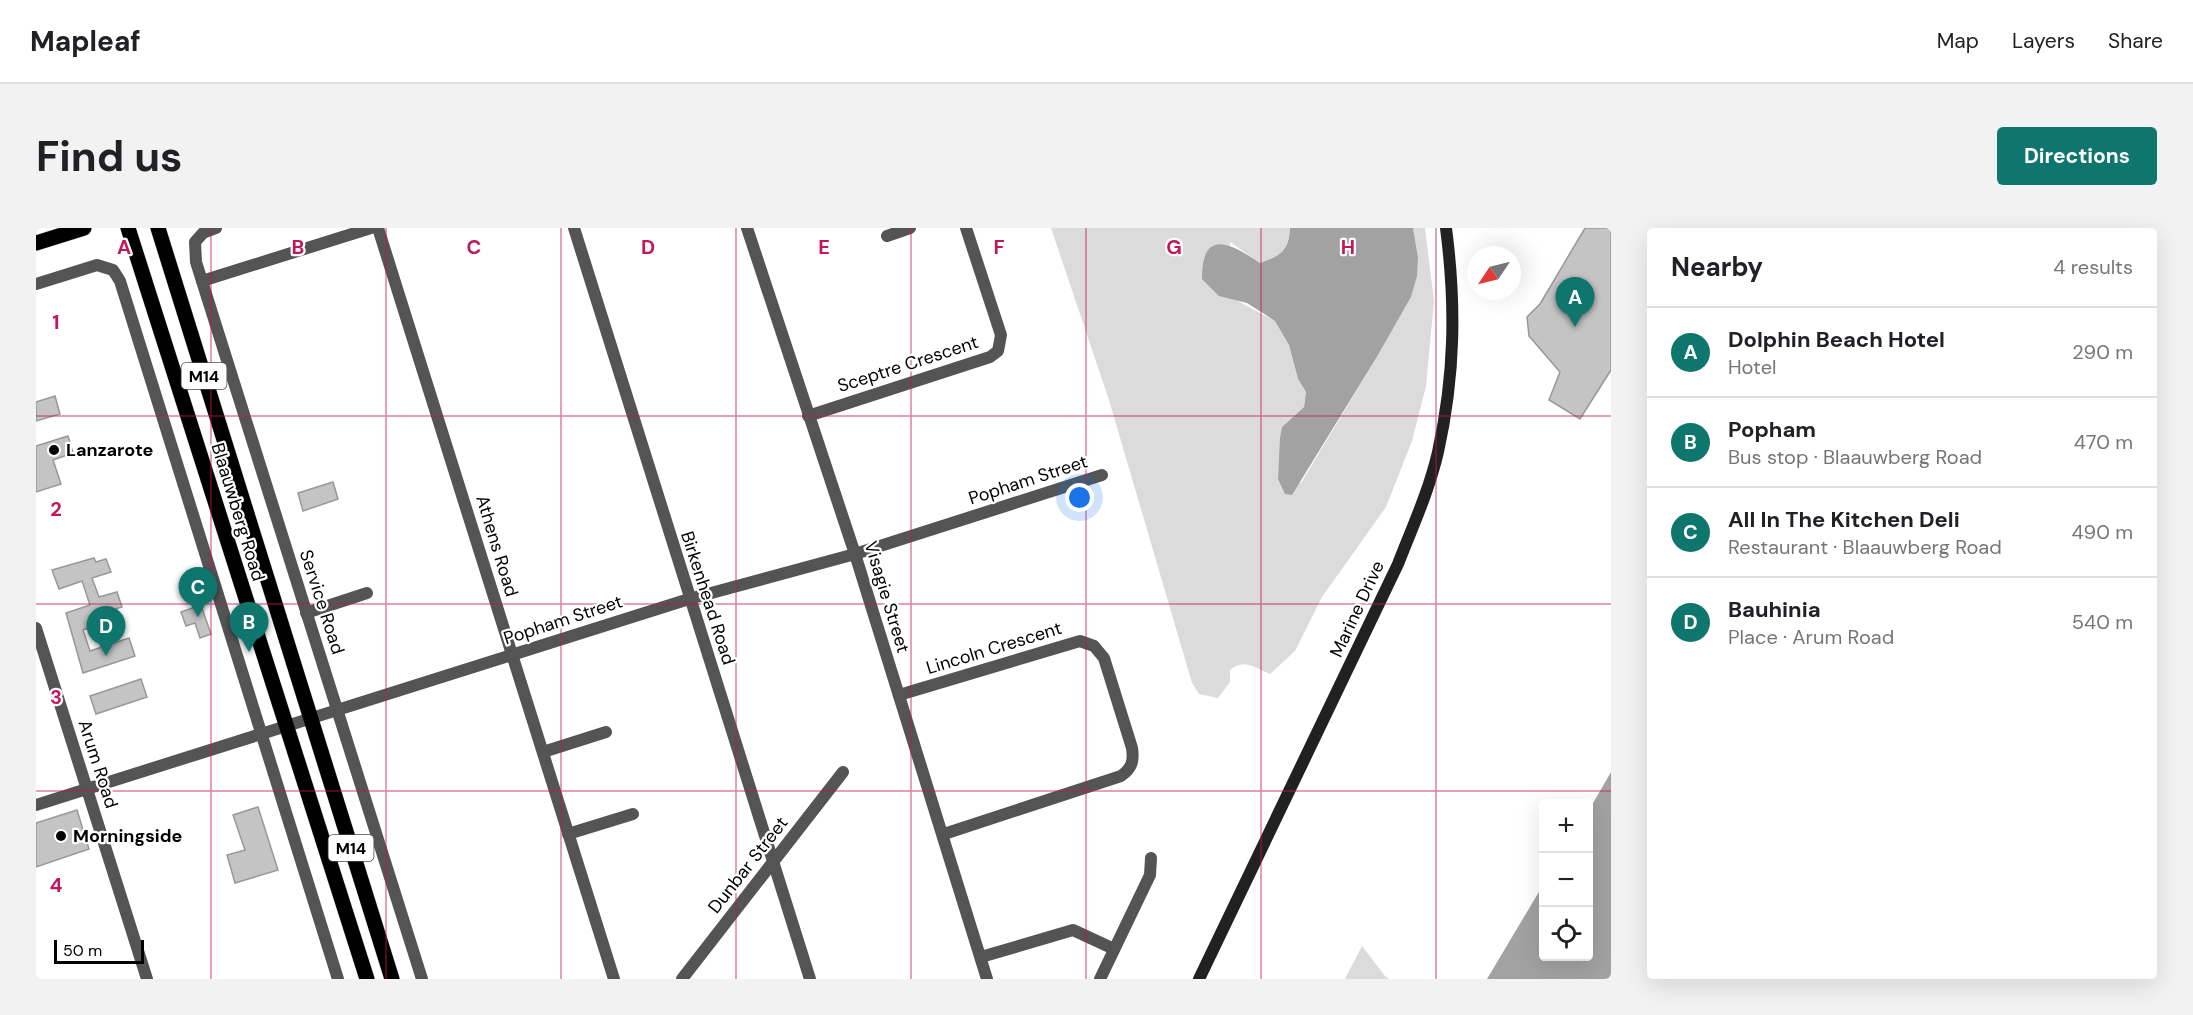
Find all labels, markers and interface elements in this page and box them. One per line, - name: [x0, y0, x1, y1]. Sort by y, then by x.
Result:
- text: Mapleaf: [30, 23, 141, 60]
- text: Map: [1937, 27, 1979, 55]
- text: Layers: [2012, 27, 2075, 55]
- text: Share: [2108, 27, 2163, 55]
- button: Directions: [1997, 127, 2157, 185]
- text: Find us: [36, 129, 182, 184]
- text: A: [117, 234, 131, 260]
- text: B: [292, 234, 304, 260]
- text: C: [467, 234, 481, 260]
- text: D: [641, 234, 655, 260]
- text: E: [818, 234, 830, 260]
- text: F: [993, 234, 1005, 260]
- text: G: [1166, 234, 1182, 260]
- text: H: [1341, 234, 1355, 260]
- north arrow: [1467, 246, 1521, 300]
- text: Nearby: [1671, 250, 1763, 284]
- text: 4 results: [2053, 254, 2133, 280]
- pin: A: [1556, 278, 1594, 327]
- text: 1: [52, 309, 60, 335]
- text: Dolphin Beach Hotel: [1728, 325, 1945, 354]
- street label: Sceptre Crescent: [835, 330, 981, 398]
- text: A: [1683, 339, 1698, 365]
- text: 290 m: [2072, 339, 2133, 365]
- text: Hotel: [1728, 354, 1776, 380]
- road number: M14: [182, 363, 226, 389]
- text: Popham: [1728, 415, 1816, 444]
- text: B: [1684, 429, 1697, 455]
- text: 470 m: [2074, 429, 2133, 455]
- place label: Lanzarote: [66, 438, 153, 462]
- street label: Blaauwberg Road: [206, 440, 270, 584]
- marker: Lanzarote: [47, 443, 61, 457]
- text: Bus stop · Blaauwberg Road: [1728, 444, 1982, 470]
- street label: Popham Street: [965, 449, 1091, 511]
- your location: [1065, 483, 1094, 512]
- street label: Athens Road: [470, 492, 524, 600]
- text: 2: [50, 496, 62, 522]
- text: All In The Kitchen Deli: [1728, 505, 1960, 534]
- text: C: [1683, 519, 1698, 545]
- text: 490 m: [2071, 519, 2133, 545]
- street label: Birkenhead Road: [675, 528, 741, 668]
- text: Restaurant · Blaauwberg Road: [1728, 534, 2002, 560]
- street label: Visagie Street: [859, 538, 915, 656]
- street label: Service Road: [294, 547, 350, 657]
- street label: Marine Drive: [1324, 557, 1390, 661]
- pin: C: [178, 568, 218, 617]
- street label: Popham Street: [500, 589, 626, 651]
- text: Bauhinia: [1728, 595, 1821, 624]
- pin: B: [230, 602, 268, 652]
- pin: D: [86, 606, 126, 656]
- text: D: [1683, 609, 1698, 635]
- text: 540 m: [2072, 609, 2133, 635]
- street label: Lincoln Crescent: [923, 616, 1065, 680]
- text: Place · Arum Road: [1728, 624, 1894, 650]
- text: 3: [50, 684, 62, 710]
- street label: Arum Road: [72, 717, 124, 811]
- map controls: [1539, 799, 1593, 961]
- button: +: [1539, 799, 1593, 853]
- street label: Dunbar Street: [703, 812, 793, 918]
- place label: Morningside: [73, 824, 182, 848]
- marker: Morningside: [54, 829, 68, 843]
- road number: M14: [328, 835, 374, 861]
- button: −: [1539, 853, 1593, 907]
- text: 4: [50, 872, 63, 898]
- button: locate: [1539, 907, 1593, 961]
- scale bar: [54, 937, 144, 964]
- text: 50 m: [63, 940, 102, 961]

